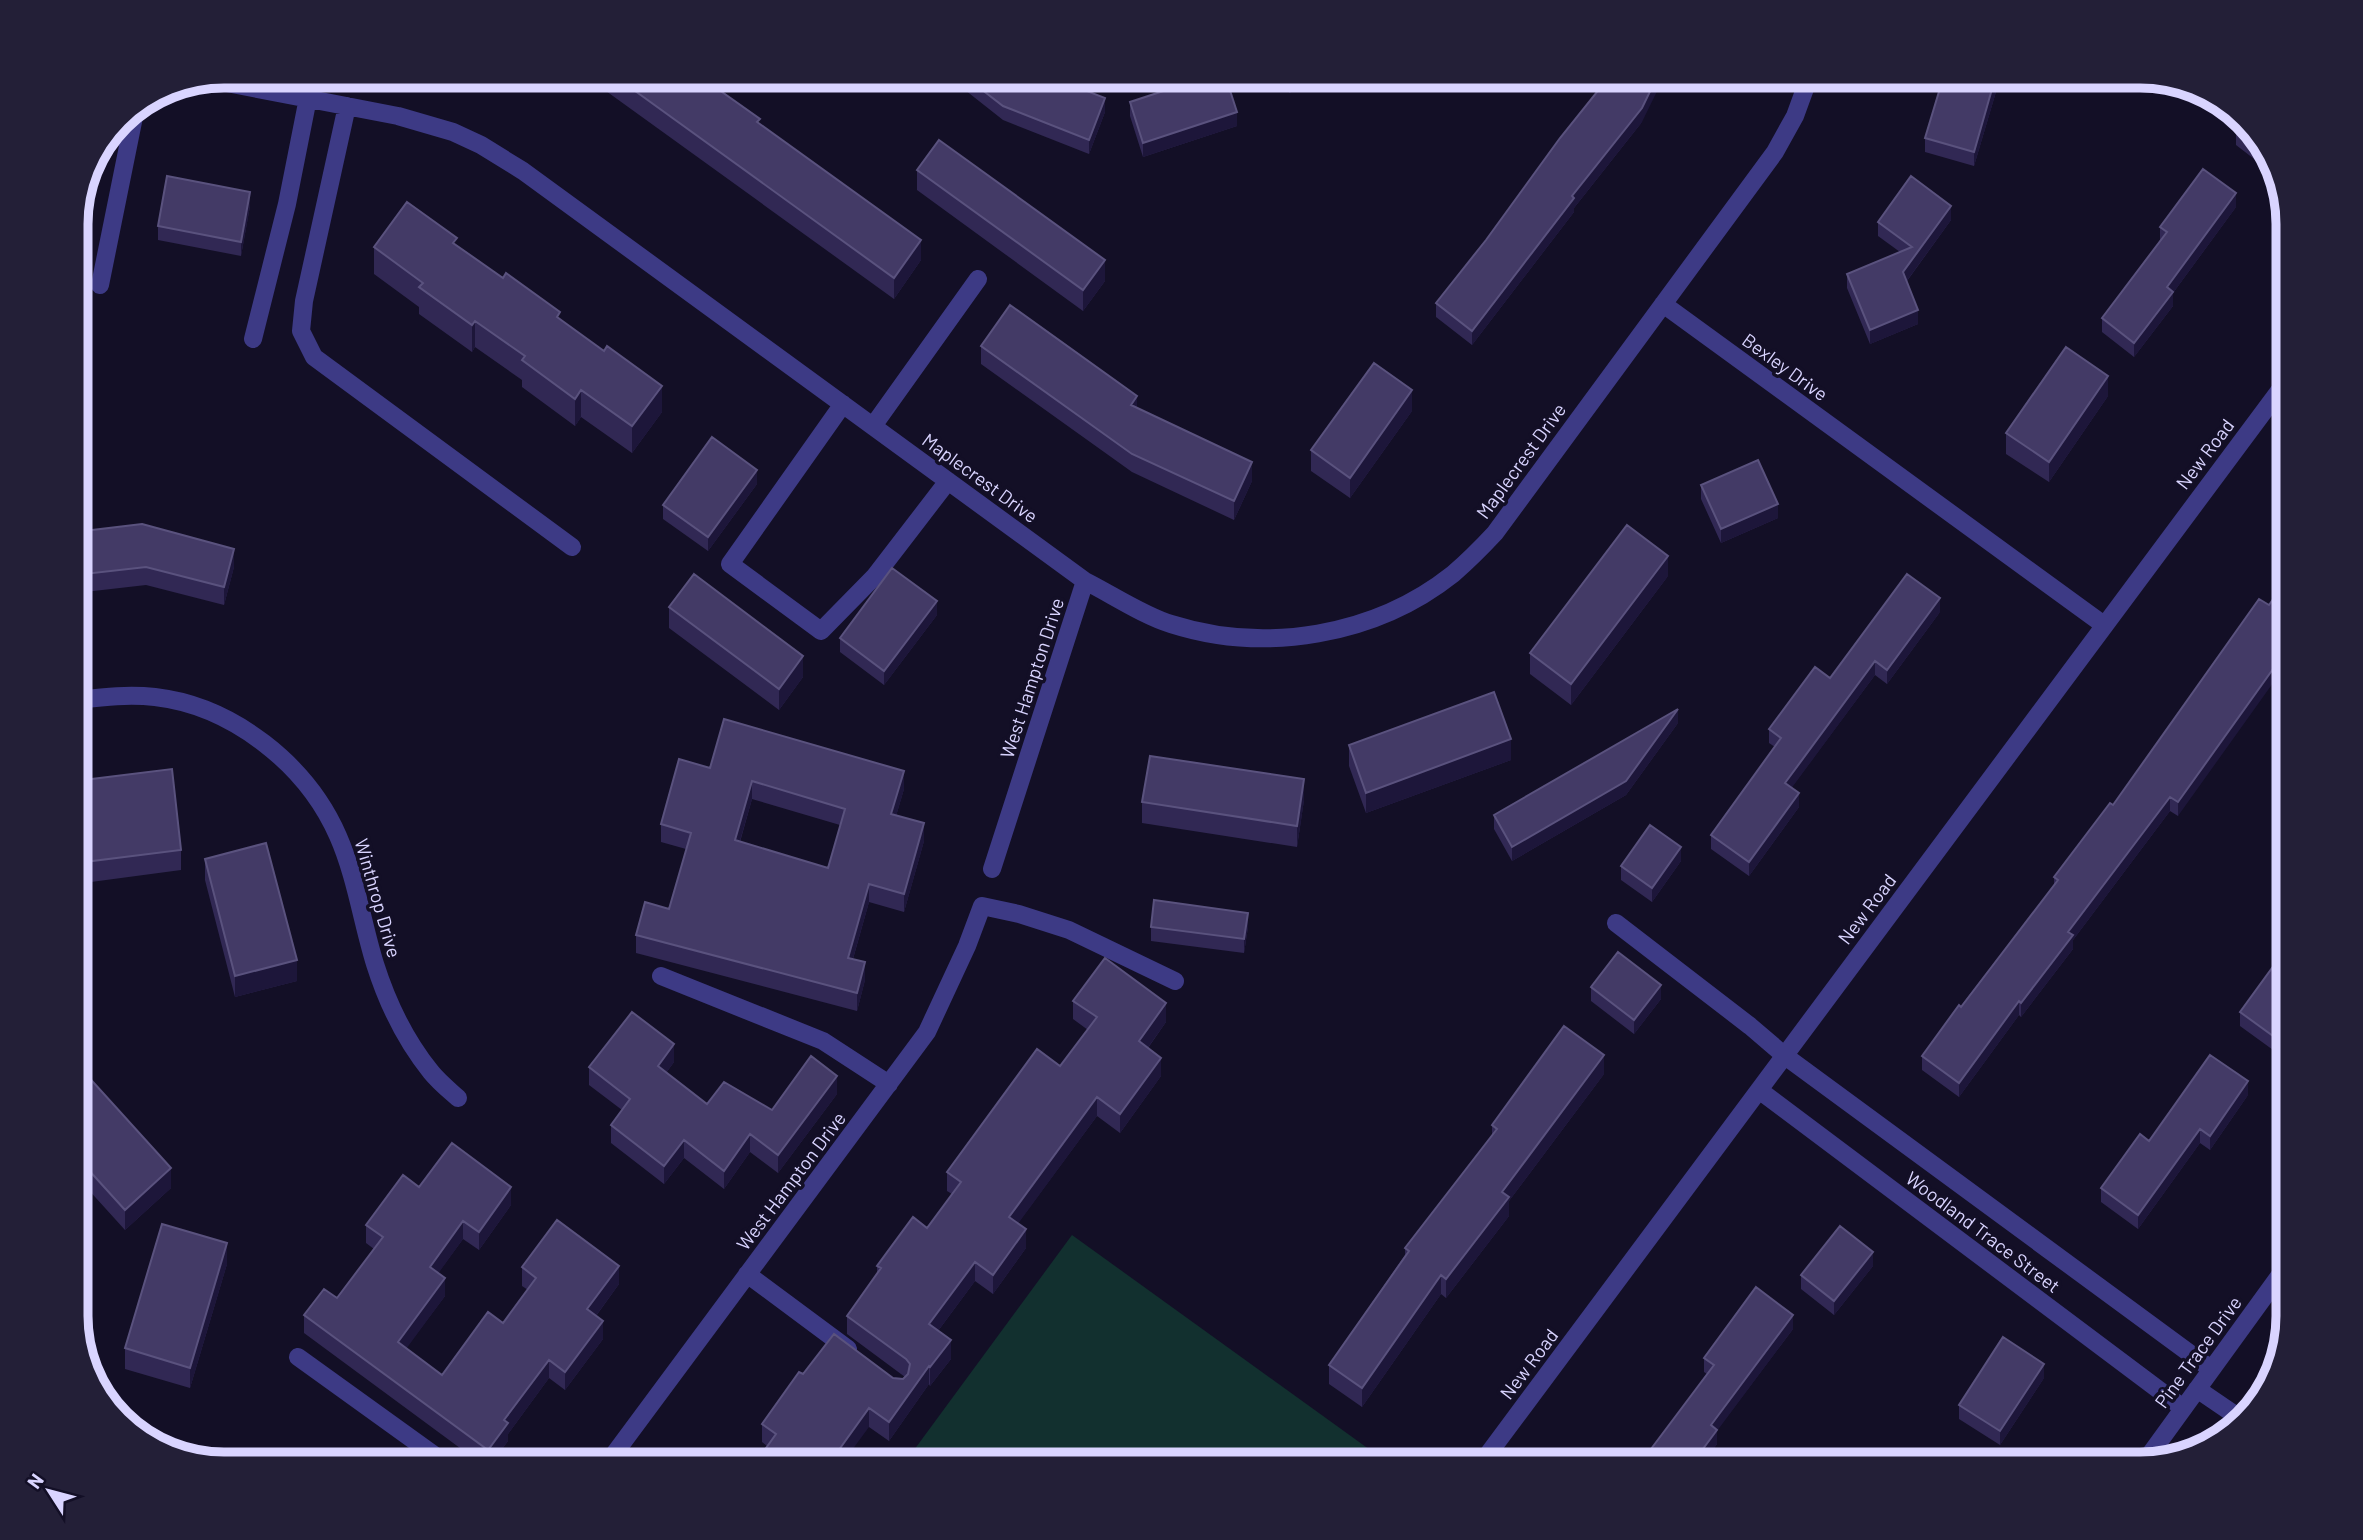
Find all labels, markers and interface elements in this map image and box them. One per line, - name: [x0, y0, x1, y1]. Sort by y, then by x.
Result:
- street label: Bexley Drive: [1738, 328, 1832, 405]
- street label: Maplecrest Drive: [1471, 398, 1570, 523]
- street label: New Road: [2171, 414, 2239, 493]
- street label: Maplecrest Drive: [918, 428, 1043, 527]
- street label: West Hampton Drive: [995, 595, 1068, 761]
- street label: Winthrop Drive: [351, 836, 406, 960]
- street label: New Road: [1833, 869, 1901, 948]
- street label: West Hampton Drive: [731, 1107, 850, 1254]
- street label: Woodland Trace Street: [1902, 1166, 2065, 1297]
- street label: Pine Trace Drive: [2149, 1291, 2246, 1412]
- street label: New Road: [1495, 1324, 1563, 1403]
- north arrow: [14, 1456, 84, 1526]
- text: N: [22, 1469, 48, 1493]

